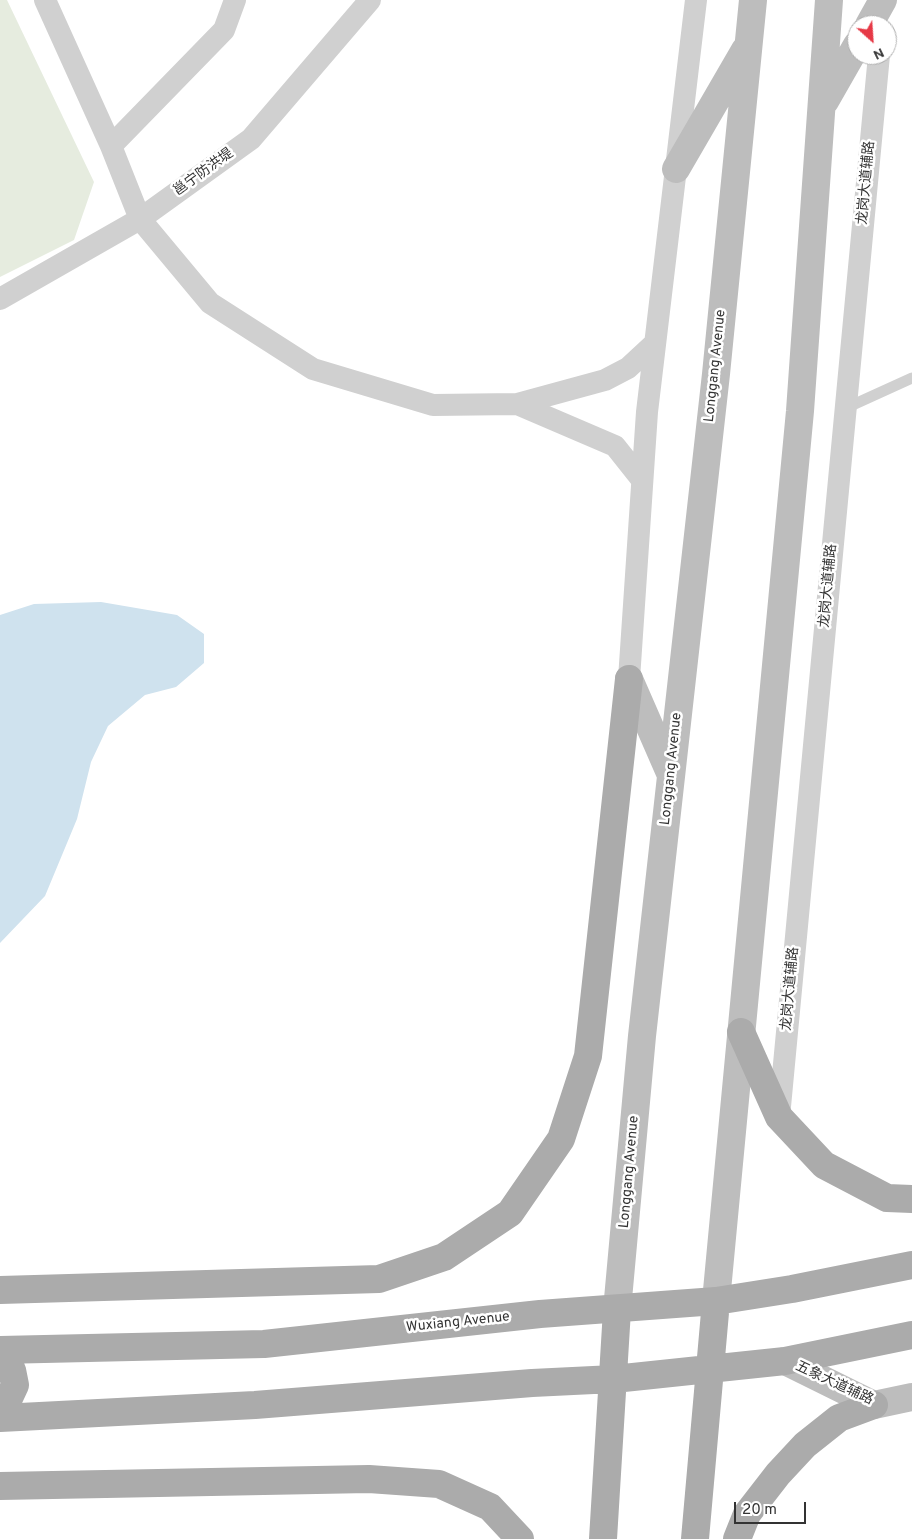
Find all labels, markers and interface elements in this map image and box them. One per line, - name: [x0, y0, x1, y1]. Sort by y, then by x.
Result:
- north arrow: [847, 15, 897, 65]
- text: N: [870, 43, 887, 63]
- street label: 龙岗大道辅路: [855, 140, 879, 226]
- street label: 邕宁防洪堤: [171, 146, 237, 200]
- street label: Longgang Avenue: [702, 309, 730, 423]
- street label: 龙岗大道辅路: [817, 543, 841, 629]
- street label: Longgang Avenue: [658, 712, 686, 826]
- street label: 龙岗大道辅路: [779, 946, 803, 1032]
- street label: Longgang Avenue: [617, 1115, 643, 1229]
- street label: Wuxiang Avenue: [405, 1309, 511, 1337]
- street label: 五象大道辅路: [792, 1359, 876, 1409]
- scale bar: [737, 1492, 810, 1524]
- text: 20 m: [742, 1501, 777, 1520]

